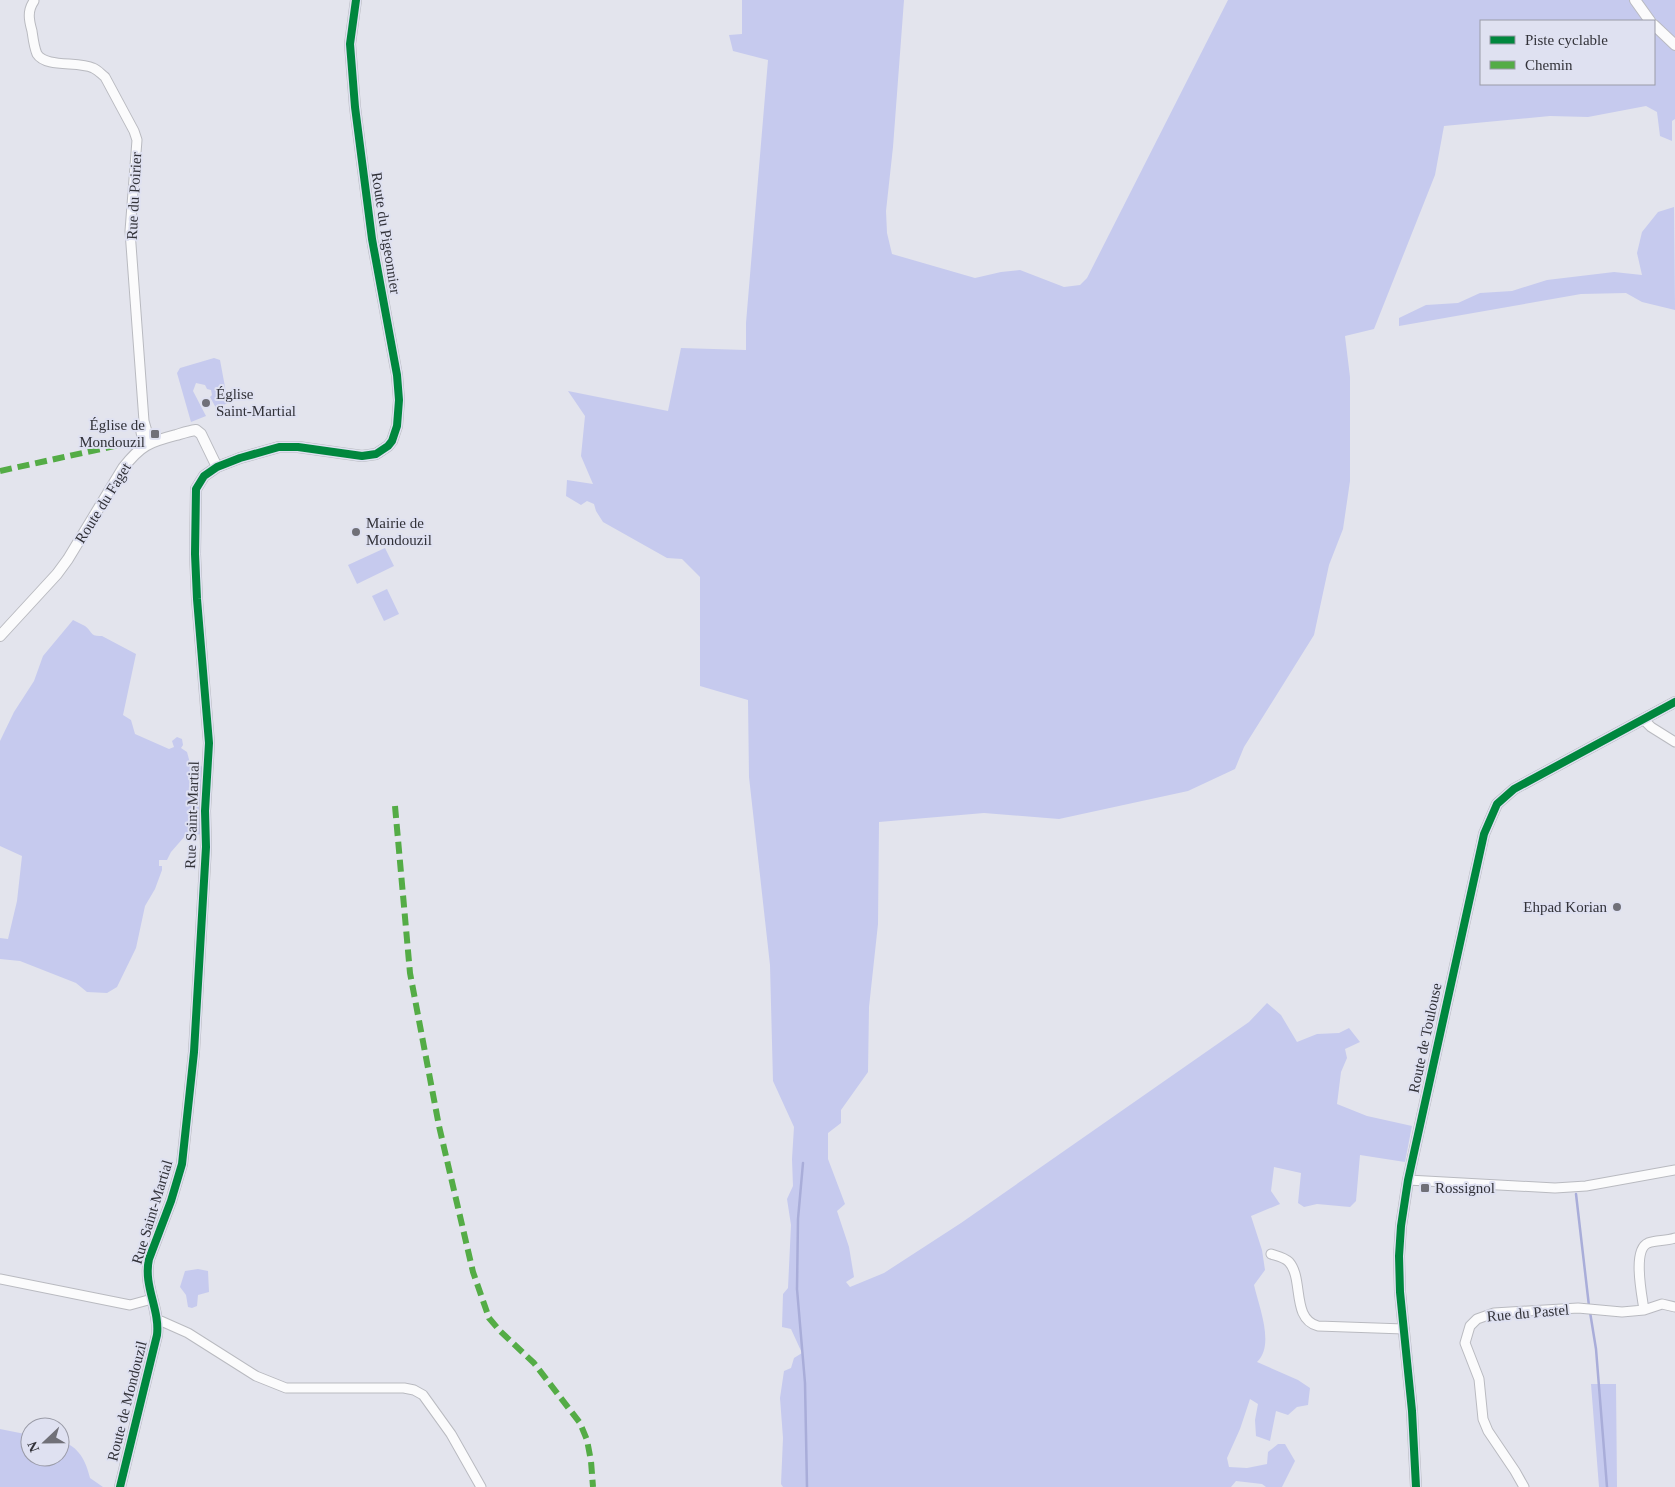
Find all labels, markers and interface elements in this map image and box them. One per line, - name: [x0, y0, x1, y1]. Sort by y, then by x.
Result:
- legend: [1480, 20, 1655, 85]
- text: Piste cyclable: [1525, 32, 1608, 48]
- text: Chemin: [1525, 57, 1573, 73]
- street label: Rue du Poirier: [124, 152, 144, 240]
- street label: Route du Pigeonnier: [368, 171, 404, 295]
- place label: Église Saint-Martial: [216, 386, 296, 419]
- marker: Église Saint-Martial: [200, 397, 212, 409]
- place label: Église de Mondouzil: [79, 417, 145, 450]
- marker: Église de Mondouzil: [149, 428, 161, 440]
- street label: Route du Faget: [72, 459, 135, 546]
- place label: Mairie de Mondouzil: [366, 515, 432, 548]
- marker: Mairie de Mondouzil: [350, 526, 362, 538]
- street label: Rue Saint-Martial: [182, 761, 202, 869]
- place label: Ehpad Korian: [1523, 899, 1607, 915]
- marker: Ehpad Korian: [1611, 901, 1623, 913]
- street label: Route de Toulouse: [1406, 981, 1445, 1094]
- street label: Rue Saint-Martial: [129, 1158, 175, 1266]
- place label: Rossignol: [1435, 1180, 1495, 1196]
- marker: Rossignol: [1419, 1182, 1431, 1194]
- street label: Rue du Pastel: [1486, 1301, 1570, 1325]
- street label: Route de Mondouzil: [104, 1339, 150, 1463]
- north arrow: [20, 1417, 70, 1467]
- text: N: [25, 1439, 42, 1454]

